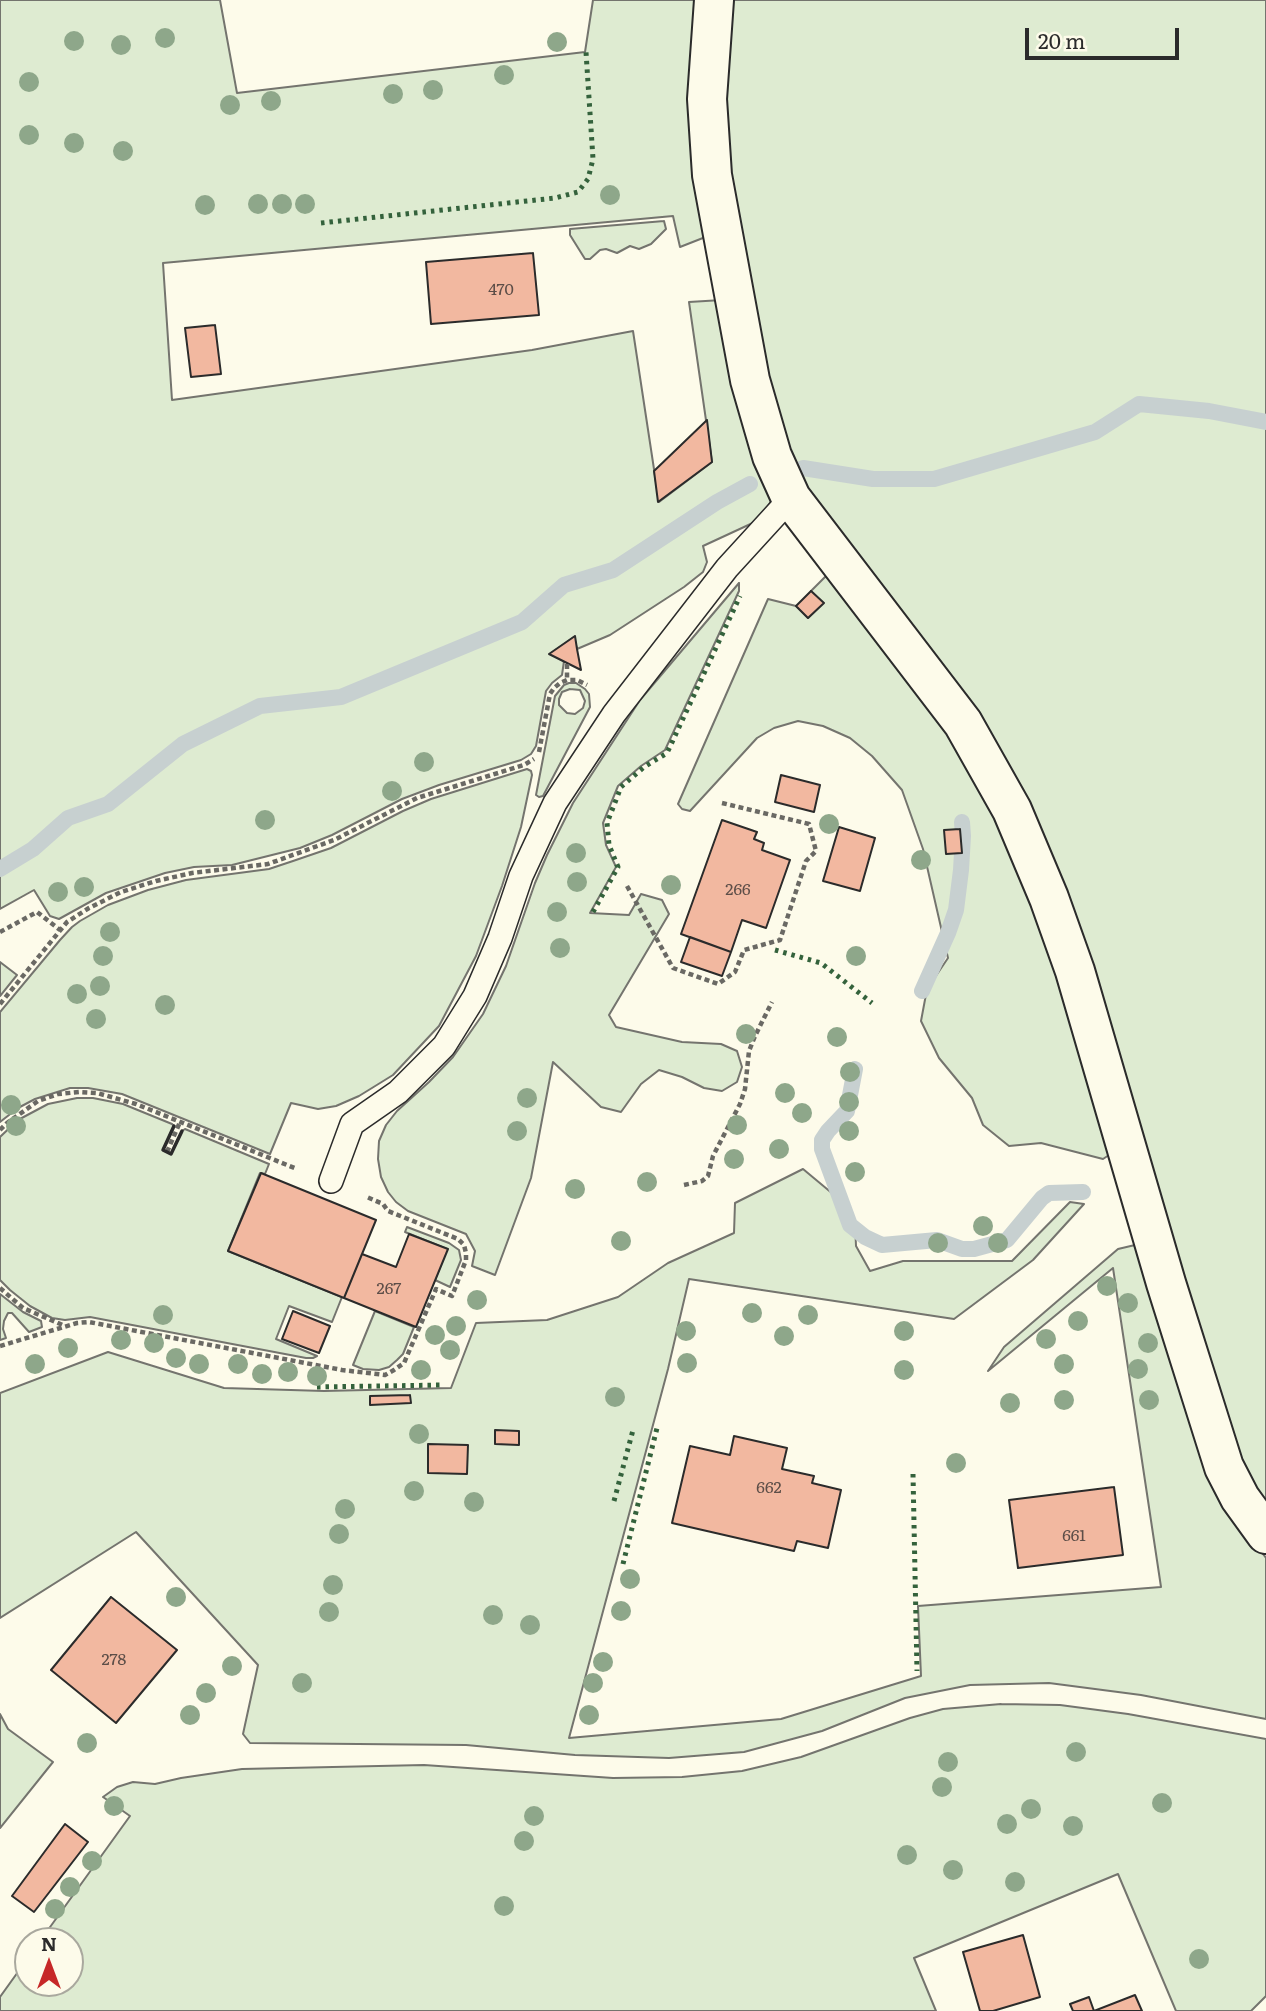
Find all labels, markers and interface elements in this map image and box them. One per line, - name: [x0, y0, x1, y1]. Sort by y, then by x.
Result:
- scale bar: [1028, 14, 1182, 58]
- text: 20 m: [1038, 24, 1085, 55]
- house number: 470: [488, 280, 514, 300]
- house number: 266: [725, 880, 751, 900]
- house number: 267: [377, 1279, 401, 1299]
- house number: 662: [756, 1478, 782, 1498]
- house number: 661: [1062, 1526, 1086, 1546]
- house number: 278: [102, 1650, 126, 1670]
- north arrow: [14, 1927, 84, 1997]
- text: N: [41, 1929, 57, 1957]

